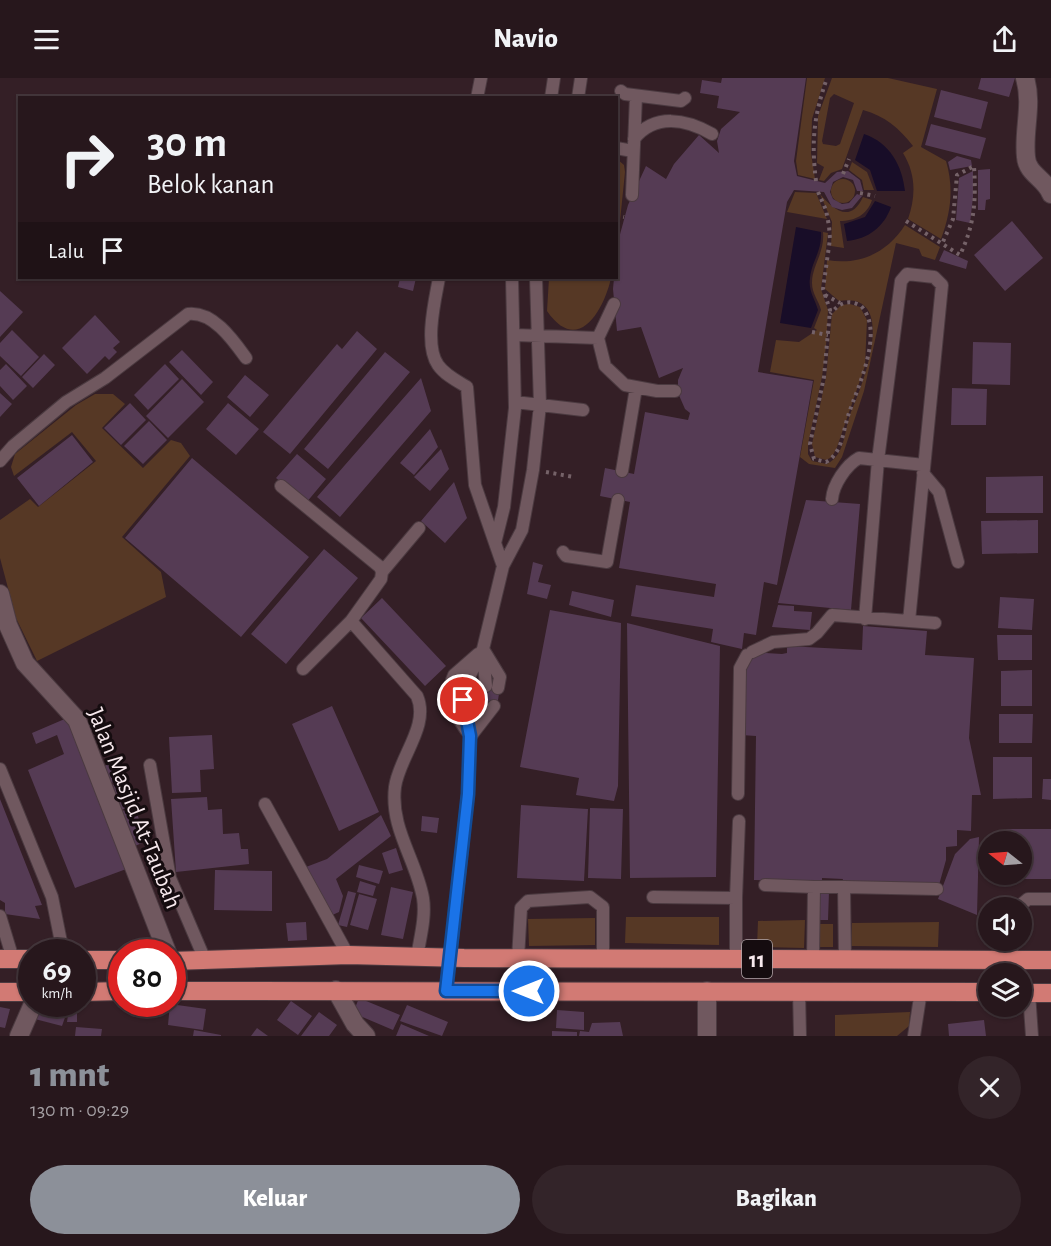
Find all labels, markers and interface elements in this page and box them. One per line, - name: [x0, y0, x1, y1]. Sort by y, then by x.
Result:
- icon: menu: [30, 23, 63, 56]
- icon: share: [988, 23, 1021, 56]
- text: Navio: [493, 25, 558, 52]
- icon: right: [48, 120, 126, 198]
- text: 30 m: [147, 122, 227, 164]
- text: Belok kanan: [147, 171, 274, 198]
- icon: arrive: [96, 234, 129, 267]
- text: Lalu: [48, 240, 84, 262]
- pin: [437, 674, 488, 725]
- icon: arrive: [446, 683, 479, 716]
- street label: Jalan Masjid At-Taubah: [83, 705, 185, 912]
- north arrow: [978, 831, 1032, 885]
- map controls: [978, 831, 1032, 1017]
- button: sound: [978, 897, 1032, 951]
- speed limit sign: 80: [108, 939, 186, 1017]
- road number: 11: [742, 940, 772, 978]
- text: 69: [43, 956, 71, 986]
- position arrow: [497, 959, 561, 1023]
- button: layers: [978, 963, 1032, 1017]
- text: km/h: [42, 986, 72, 1001]
- button: close: [958, 1056, 1021, 1119]
- text: 1 mnt: [30, 1057, 109, 1093]
- text: 130 m · 09:29: [30, 1100, 129, 1120]
- button: Keluar: [30, 1165, 520, 1234]
- button: Bagikan: [532, 1165, 1021, 1234]

